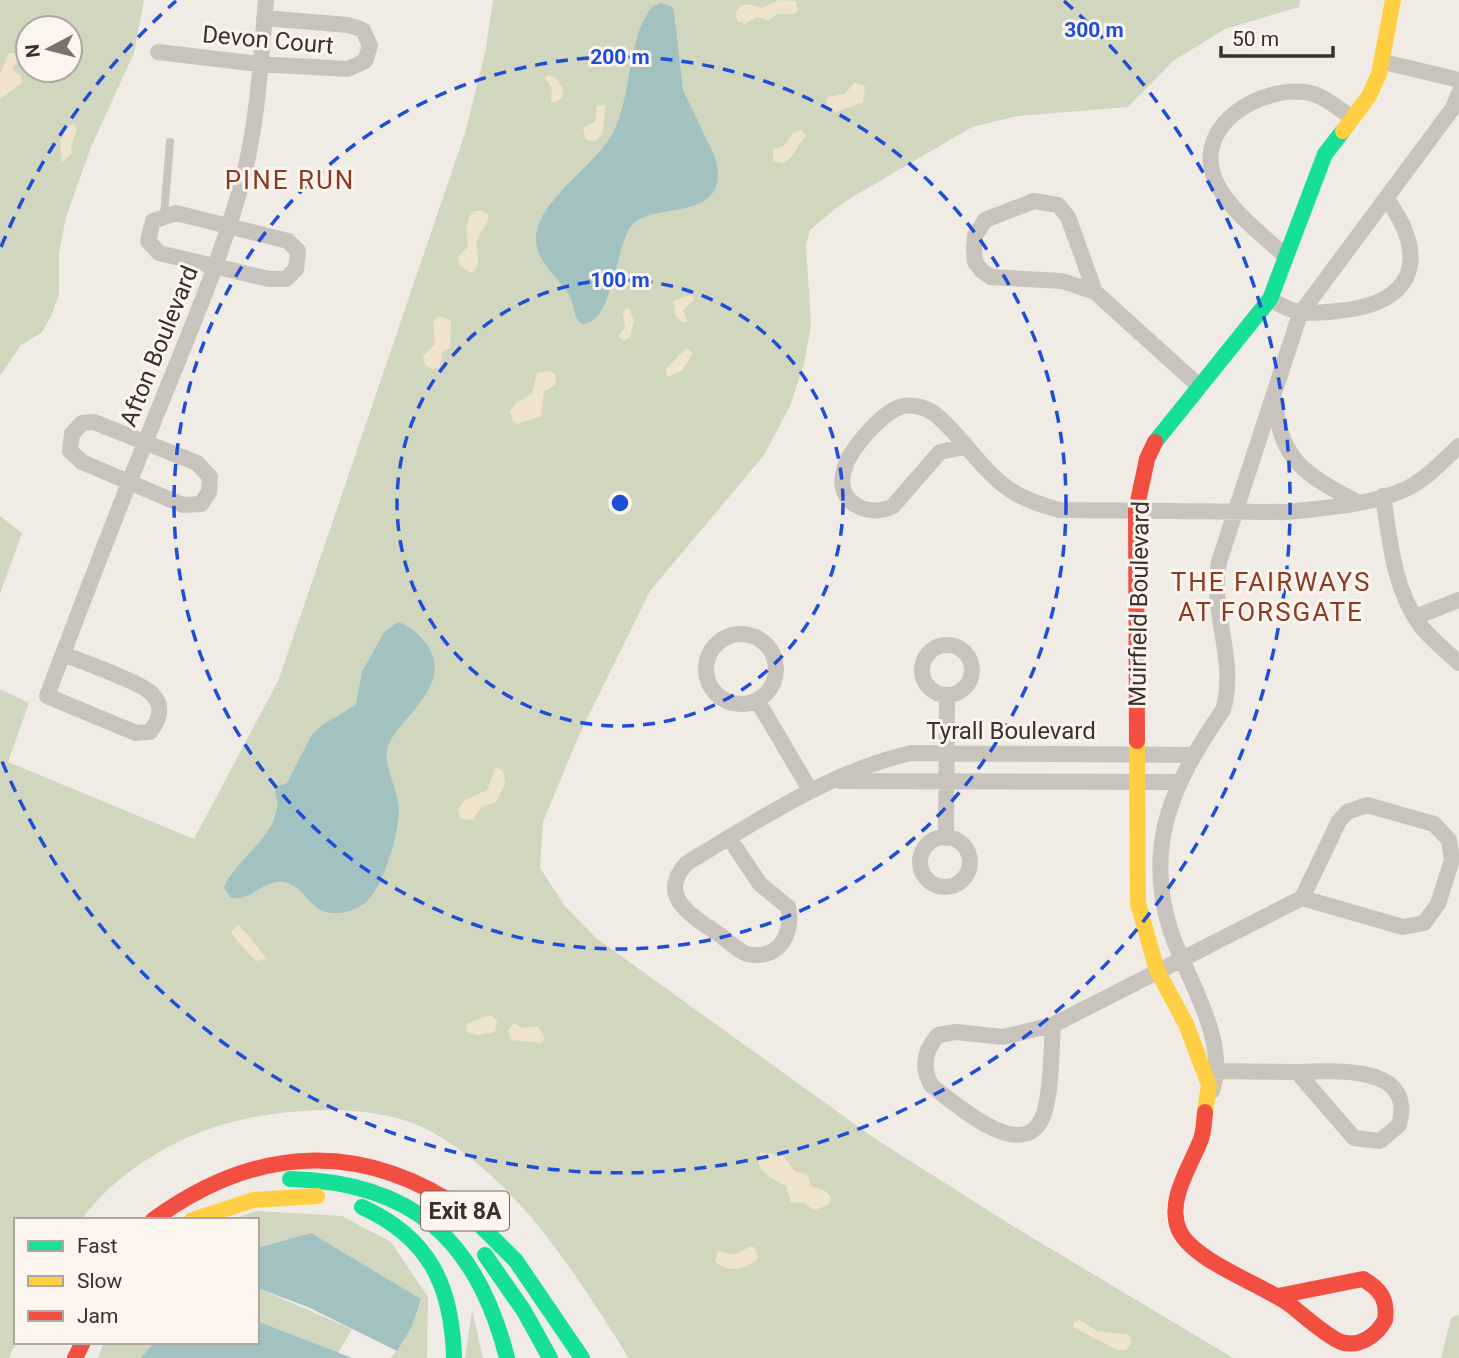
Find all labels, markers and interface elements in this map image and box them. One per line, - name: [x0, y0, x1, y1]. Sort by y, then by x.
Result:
- north arrow: [14, 14, 84, 84]
- scale bar: [1221, 14, 1333, 58]
- text: 300 m: [1064, 18, 1124, 42]
- street label: Devon Court: [201, 20, 335, 60]
- text: 50 m: [1232, 27, 1279, 51]
- text: N: [20, 43, 45, 59]
- text: 200 m: [590, 45, 650, 69]
- district label: PINE RUN: [225, 165, 355, 195]
- street label: Afton Boulevard: [114, 262, 204, 430]
- text: 100 m: [590, 268, 650, 292]
- centre of rings: [608, 491, 632, 515]
- street label: Muirfield Boulevard: [1123, 501, 1155, 707]
- district label: THE FAIRWAYS AT FORSGATE: [1171, 567, 1371, 627]
- street label: Tyrall Boulevard: [926, 717, 1096, 745]
- road number: Exit 8A: [421, 1192, 509, 1230]
- legend: [14, 1218, 259, 1344]
- text: Fast: [77, 1234, 118, 1258]
- text: Slow: [77, 1269, 123, 1293]
- text: Jam: [77, 1304, 118, 1328]

